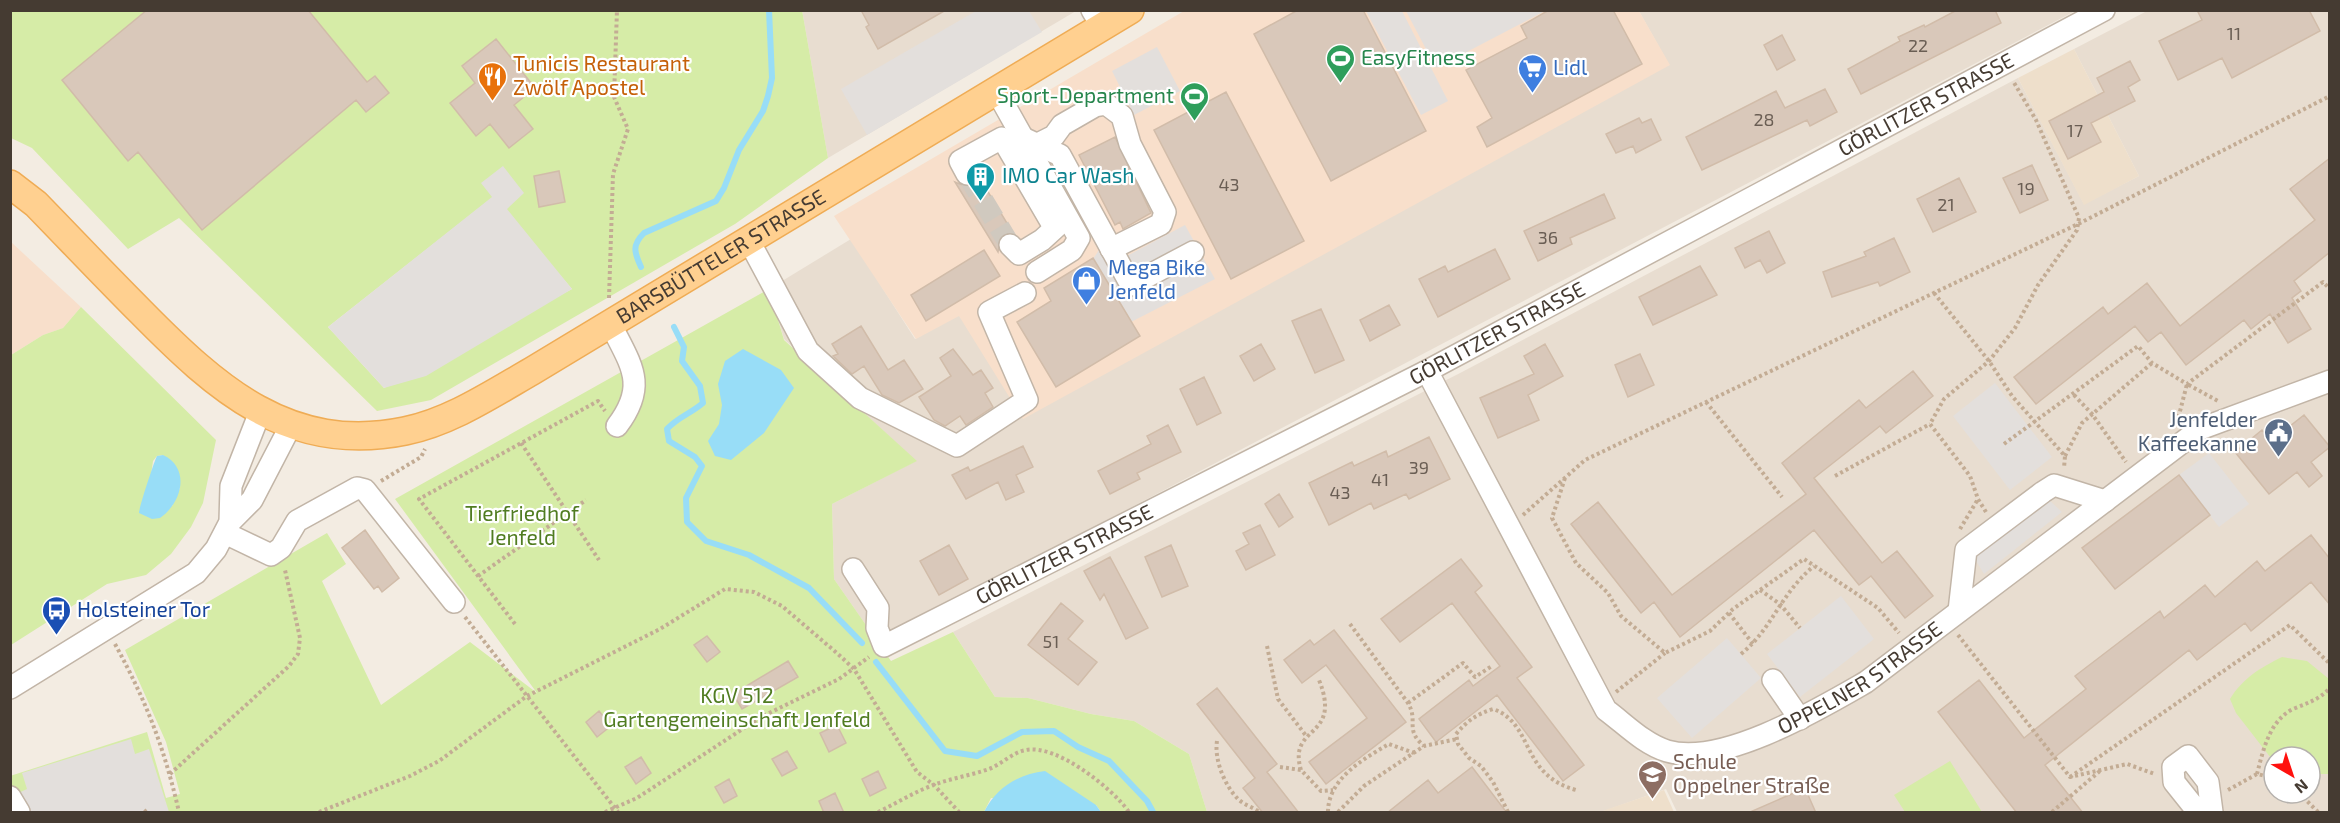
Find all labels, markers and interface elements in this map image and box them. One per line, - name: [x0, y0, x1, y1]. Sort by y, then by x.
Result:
- house number: 11: [2227, 22, 2241, 44]
- house number: 22: [1908, 34, 1928, 56]
- sports icon: EasyFitness: [1324, 42, 1356, 84]
- place label: EasyFitness: [1361, 44, 1475, 69]
- street label: GÖRLITZER STRASSE: [1833, 47, 2018, 161]
- place label: Tunicis Restaurant Zwölf Apostel: [513, 50, 690, 99]
- supermarket icon: Lidl: [1516, 52, 1548, 94]
- place label: Lidl: [1553, 54, 1588, 79]
- restaurant icon: Tunicis Restaurant Zwölf Apostel: [476, 60, 508, 102]
- sports icon: Sport-Department: [1179, 80, 1211, 122]
- place label: Sport-Department: [997, 82, 1174, 107]
- house number: 28: [1753, 108, 1775, 130]
- house number: 17: [2067, 119, 2083, 141]
- building icon: IMO Car Wash: [965, 160, 997, 202]
- place label: IMO Car Wash: [1002, 162, 1135, 187]
- house number: 43: [1218, 173, 1240, 195]
- house number: 19: [2017, 177, 2035, 199]
- street label: BARSBÜTTELER STRASSE: [611, 183, 829, 328]
- house number: 21: [1937, 193, 1955, 215]
- house number: 36: [1538, 226, 1558, 248]
- place label: Mega Bike Jenfeld: [1108, 254, 1205, 303]
- shop icon: Mega Bike Jenfeld: [1071, 264, 1103, 306]
- street label: GÖRLITZER STRASSE: [1405, 275, 1589, 389]
- place label: Jenfelder Kaffeekanne: [2138, 406, 2258, 455]
- public building icon: Jenfelder Kaffeekanne: [2262, 416, 2294, 458]
- house number: 39: [1409, 456, 1429, 478]
- house number: 41: [1371, 468, 1389, 490]
- house number: 43: [1329, 481, 1351, 503]
- street label: GÖRLITZER STRASSE: [971, 498, 1157, 609]
- park label: Tierfriedhof Jenfeld: [465, 500, 580, 549]
- bus stop icon: Holsteiner Tor: [40, 594, 72, 636]
- place label: Holsteiner Tor: [77, 596, 211, 621]
- street label: OPPELNER STRASSE: [1773, 615, 1946, 738]
- house number: 51: [1043, 630, 1059, 652]
- park label: KGV 512 Gartengemeinschaft Jenfeld: [603, 682, 871, 731]
- north arrow: [2262, 745, 2322, 805]
- place label: Schule Oppelner Straße: [1673, 748, 1830, 797]
- school or university icon: Schule Oppelner Straße: [1636, 758, 1668, 800]
- text: N: [2291, 776, 2312, 798]

